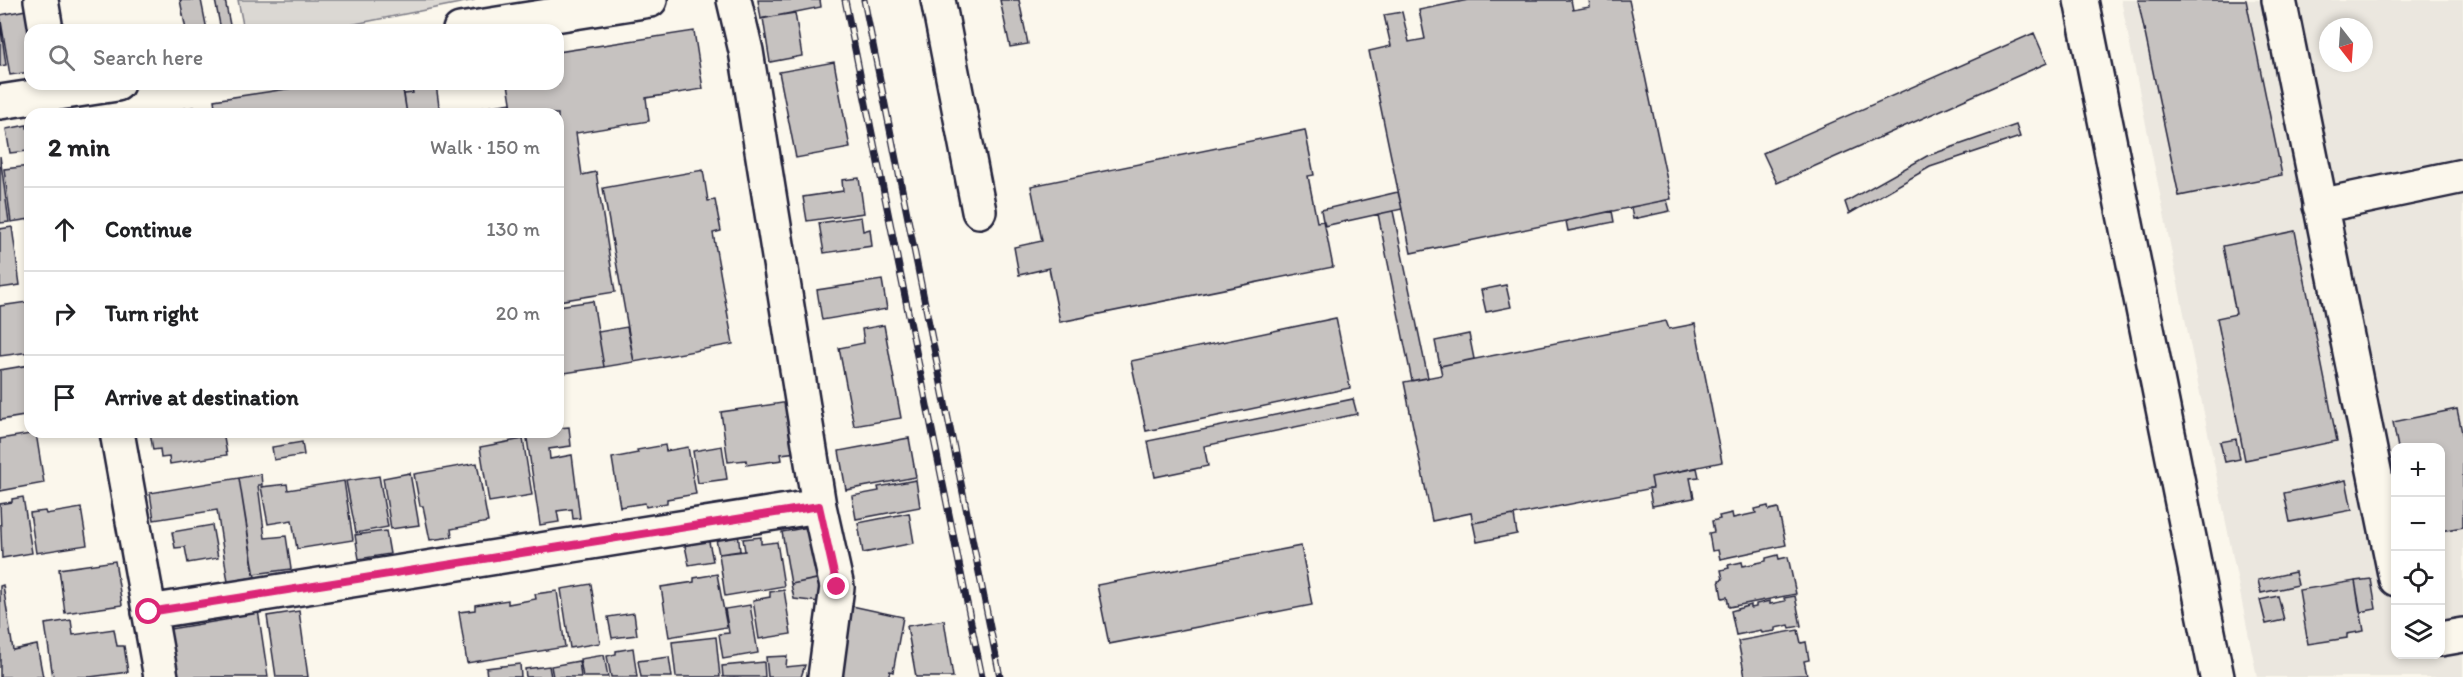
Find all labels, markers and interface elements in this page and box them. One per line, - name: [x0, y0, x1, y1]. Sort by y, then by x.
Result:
- north arrow: [2319, 18, 2373, 72]
- search box: [24, 24, 564, 90]
- icon: search: [45, 41, 78, 74]
- text: Search here: [93, 44, 203, 71]
- text: 2 min: [48, 131, 110, 163]
- text: Walk · 150 m: [430, 135, 540, 159]
- icon: ahead: [48, 213, 81, 246]
- text: Continue: [105, 216, 192, 243]
- text: 130 m: [486, 217, 540, 241]
- icon: right: [48, 297, 81, 330]
- text: Turn right: [105, 300, 199, 327]
- text: 20 m: [496, 301, 540, 325]
- icon: arrive: [48, 381, 81, 414]
- text: Arrive at destination: [105, 384, 299, 411]
- map controls: [2391, 443, 2445, 659]
- button: +: [2391, 443, 2445, 497]
- button: −: [2391, 497, 2445, 551]
- button: locate: [2391, 551, 2445, 605]
- route end: [823, 573, 849, 599]
- route start: [135, 598, 161, 624]
- button: layers: [2391, 605, 2445, 659]

